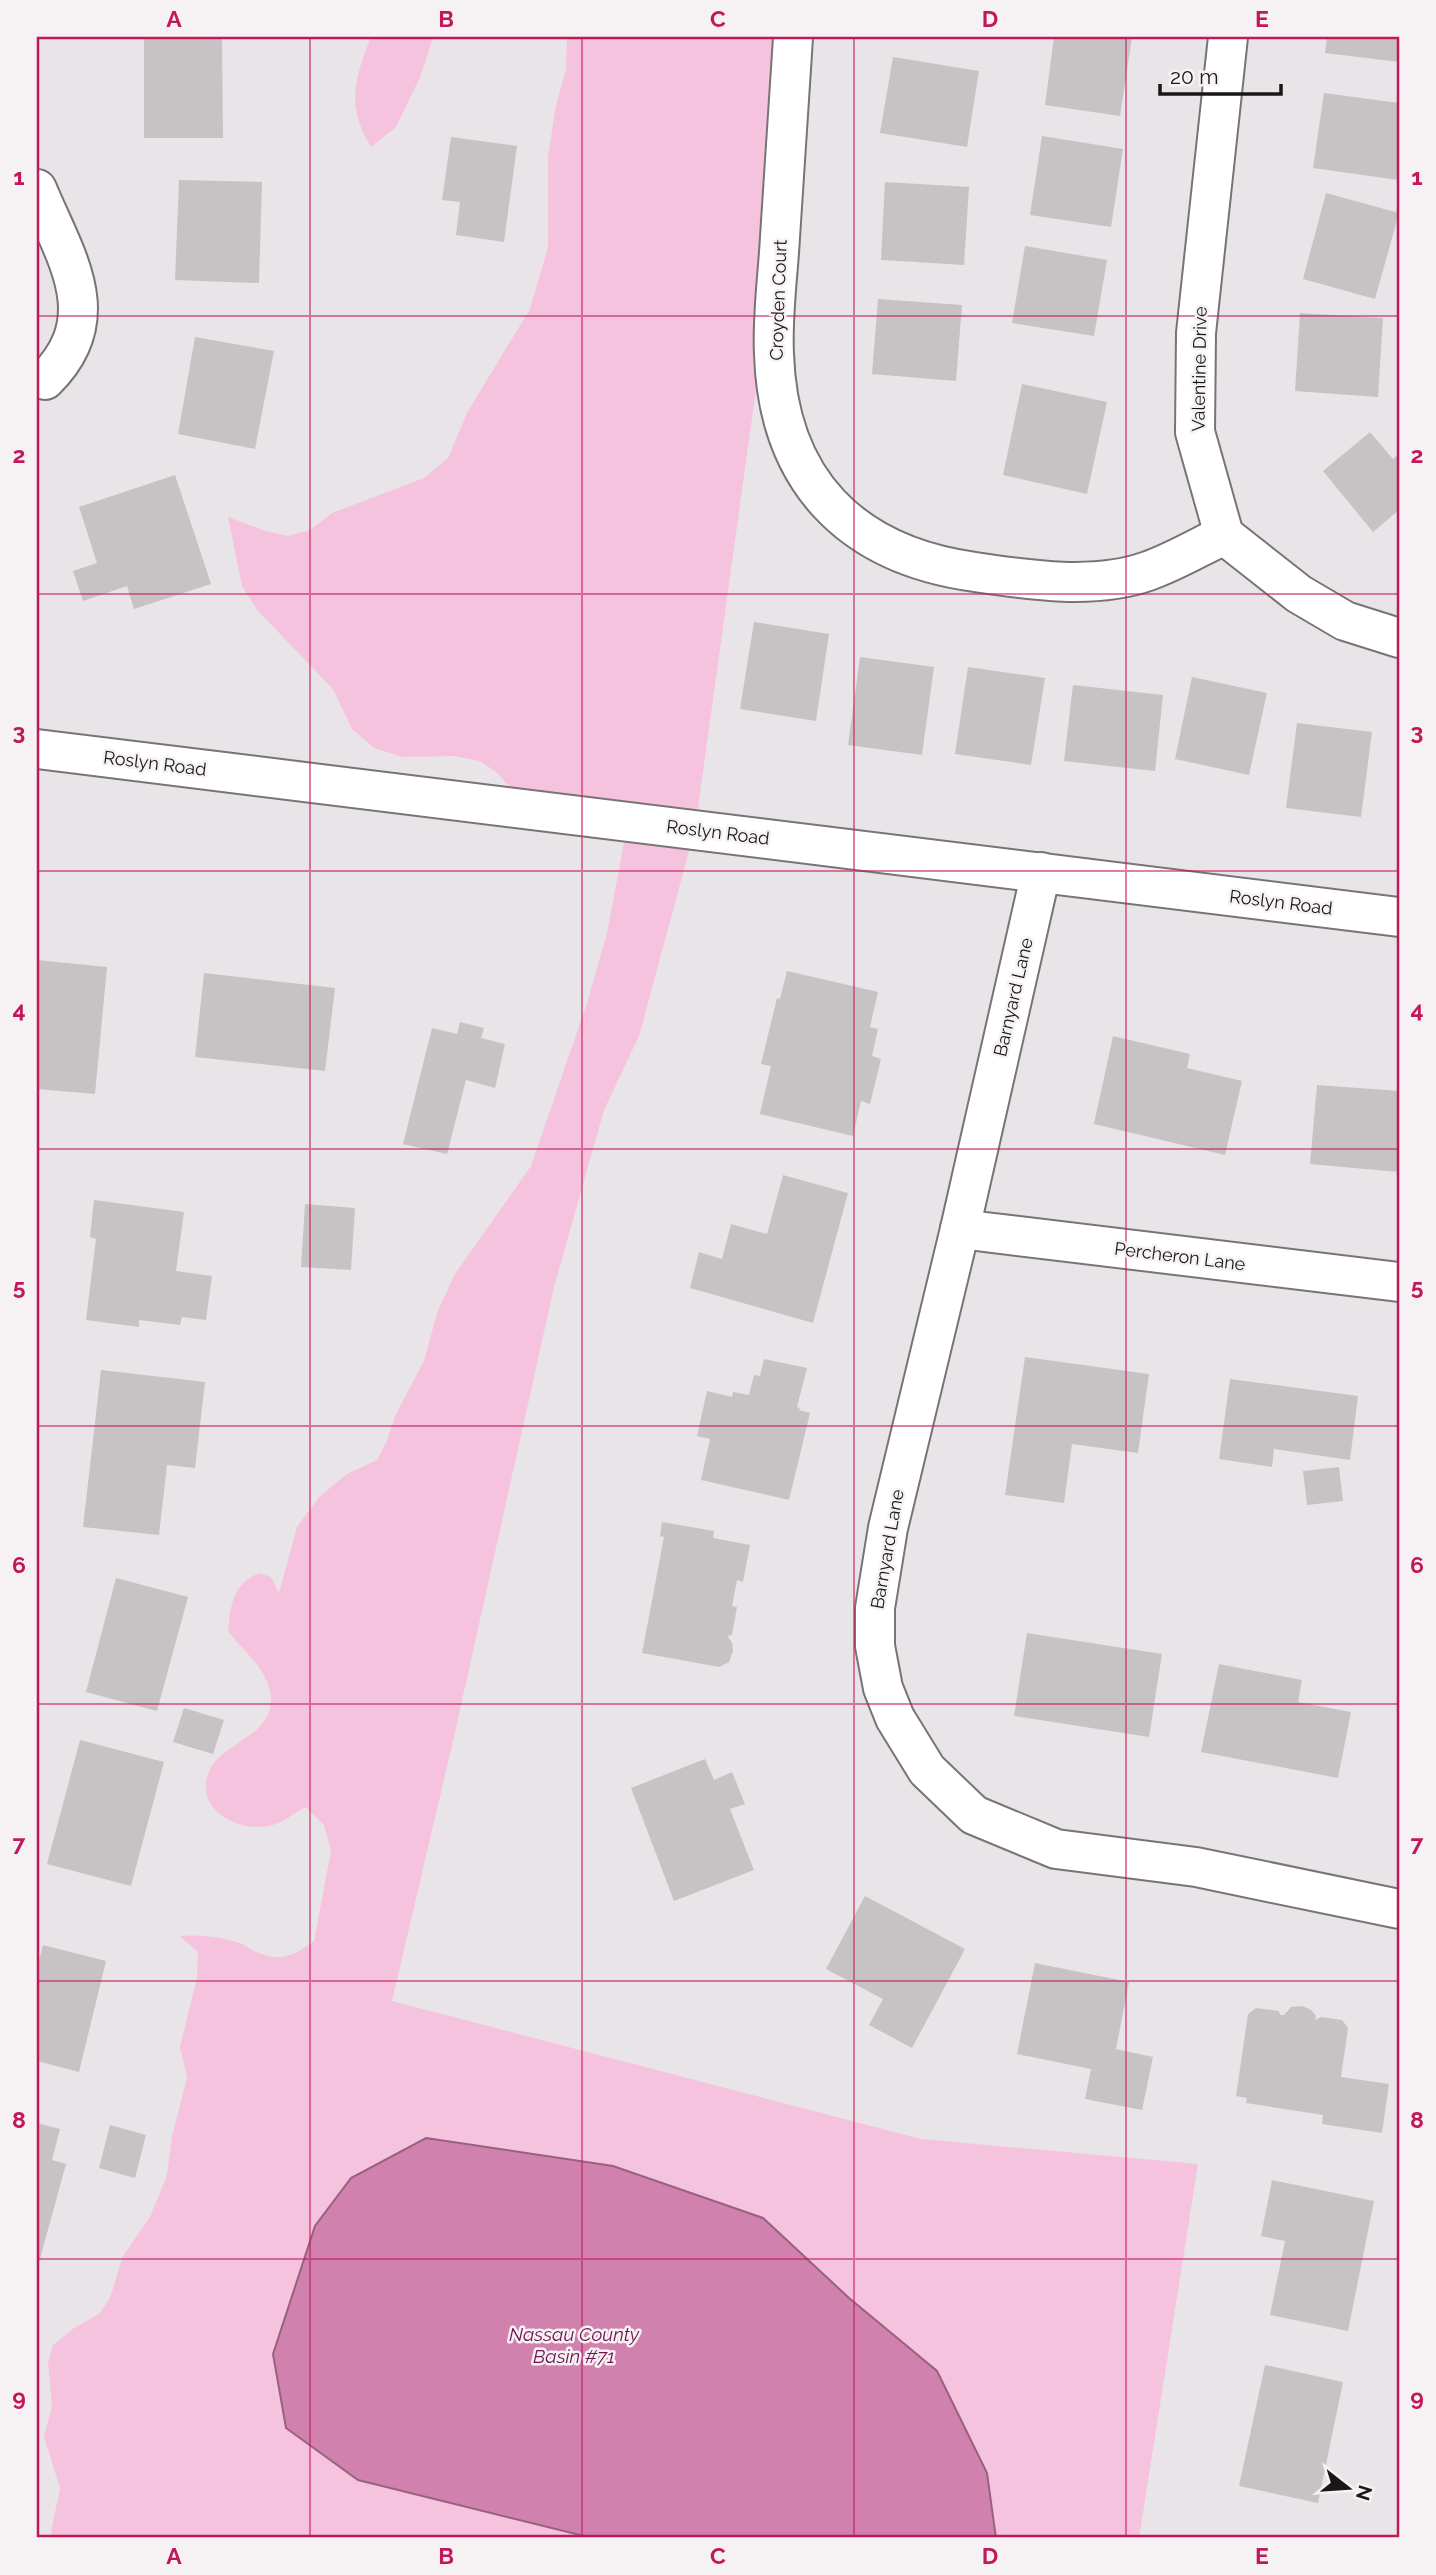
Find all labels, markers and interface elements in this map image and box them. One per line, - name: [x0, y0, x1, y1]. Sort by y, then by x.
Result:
- text: A: [166, 5, 182, 32]
- text: B: [438, 5, 454, 32]
- text: C: [710, 5, 726, 32]
- text: D: [982, 5, 998, 32]
- text: E: [1255, 5, 1269, 32]
- scale bar: [1160, 52, 1280, 96]
- text: 20 m: [1170, 64, 1218, 89]
- text: 1: [13, 163, 25, 190]
- text: 1: [1411, 163, 1423, 190]
- street label: Croyden Court: [765, 239, 791, 361]
- street label: Valentine Drive: [1187, 306, 1211, 432]
- text: 2: [13, 441, 25, 468]
- text: 2: [1411, 441, 1423, 468]
- text: 3: [13, 718, 25, 745]
- text: 3: [1411, 718, 1423, 745]
- street label: Roslyn Road: [102, 746, 208, 780]
- street label: Roslyn Road: [665, 815, 771, 849]
- street label: Roslyn Road: [1228, 885, 1334, 919]
- street label: Barnyard Lane: [989, 935, 1037, 1058]
- text: 4: [12, 996, 26, 1023]
- text: 4: [1410, 996, 1424, 1023]
- street label: Percheron Lane: [1113, 1238, 1247, 1275]
- text: 5: [13, 1273, 26, 1300]
- text: 5: [1411, 1273, 1424, 1300]
- street label: Barnyard Lane: [866, 1487, 908, 1610]
- text: 6: [12, 1551, 26, 1578]
- text: 6: [1410, 1551, 1424, 1578]
- text: 7: [13, 1829, 26, 1856]
- text: 7: [1411, 1829, 1424, 1856]
- text: 8: [12, 2106, 26, 2133]
- text: 8: [1410, 2106, 1424, 2133]
- water label: Nassau County Basin #71: [509, 2323, 640, 2367]
- text: 9: [12, 2384, 26, 2411]
- text: 9: [1410, 2384, 1424, 2411]
- north arrow: [1314, 2452, 1384, 2522]
- text: N: [1352, 2483, 1377, 2503]
- text: A: [166, 2542, 182, 2569]
- text: B: [438, 2542, 454, 2569]
- text: C: [710, 2542, 726, 2569]
- text: D: [982, 2542, 998, 2569]
- text: E: [1255, 2542, 1269, 2569]

